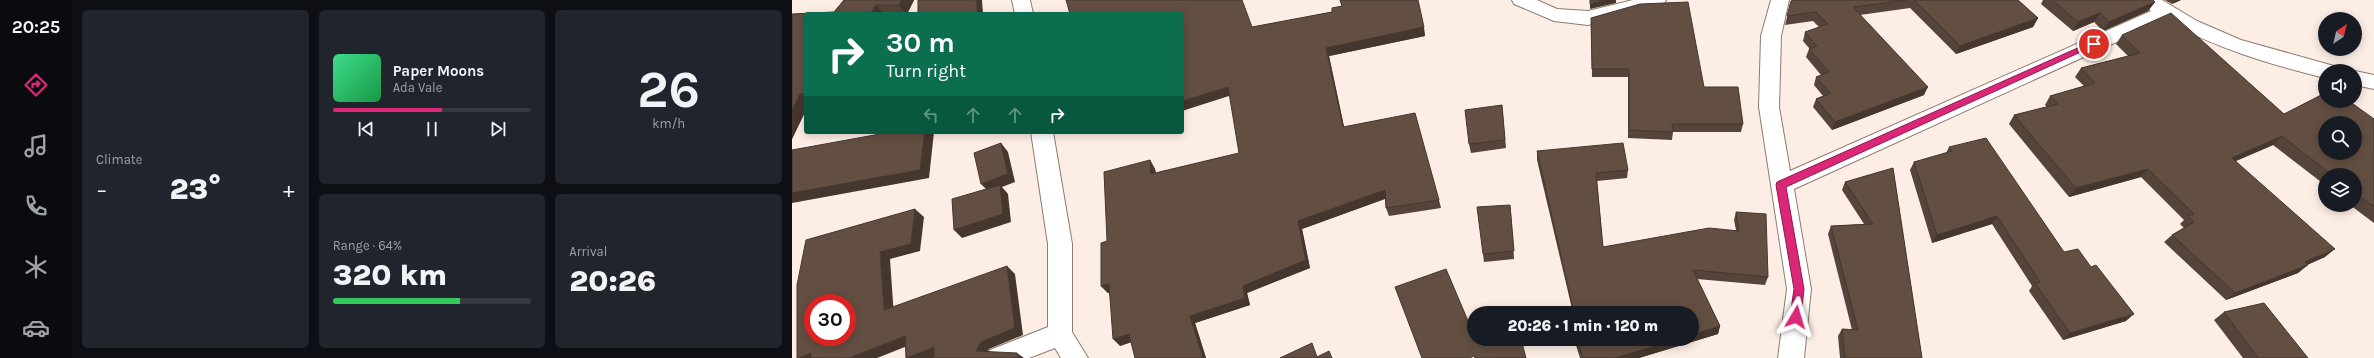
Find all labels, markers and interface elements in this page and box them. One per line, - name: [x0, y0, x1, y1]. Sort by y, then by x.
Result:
- north arrow: [2318, 12, 2362, 56]
- map controls: [2318, 12, 2362, 212]
- text: 20:25: [12, 16, 60, 38]
- text: 30 m: [886, 26, 955, 59]
- pin: [2077, 27, 2111, 61]
- icon: right: [820, 28, 872, 80]
- icon: arrive: [2083, 33, 2105, 55]
- text: 26: [637, 59, 700, 120]
- text: Turn right: [886, 60, 966, 82]
- text: Paper Moons: [393, 62, 484, 80]
- button: sound: [2318, 64, 2362, 108]
- icon: directions: [22, 71, 50, 99]
- text: Ada Vale: [393, 80, 442, 95]
- icon: left: [920, 104, 942, 126]
- icon: ahead: [962, 104, 984, 126]
- icon: ahead: [1004, 104, 1026, 126]
- icon: right: [1046, 104, 1068, 126]
- text: km/h: [652, 116, 685, 131]
- button: search: [2318, 116, 2362, 160]
- icon: previous: [355, 118, 377, 140]
- icon: pause: [421, 118, 443, 140]
- icon: next: [487, 118, 509, 140]
- icon: music: [22, 132, 50, 160]
- text: Climate: [96, 152, 142, 167]
- button: layers: [2318, 168, 2362, 212]
- text: 23°: [169, 171, 221, 207]
- text: −: [96, 177, 108, 203]
- text: +: [283, 177, 295, 203]
- icon: phone: [22, 192, 50, 220]
- text: Range · 64%: [333, 238, 402, 253]
- text: Arrival: [569, 244, 607, 259]
- icon: climate: [22, 253, 50, 281]
- text: 320 km: [333, 257, 447, 293]
- text: 20:26: [569, 263, 656, 299]
- speed limit sign: 30: [804, 294, 856, 346]
- position arrow: [1775, 296, 1817, 338]
- icon: car: [22, 314, 50, 342]
- text: 20:26 · 1 min · 120 m: [1508, 317, 1658, 335]

